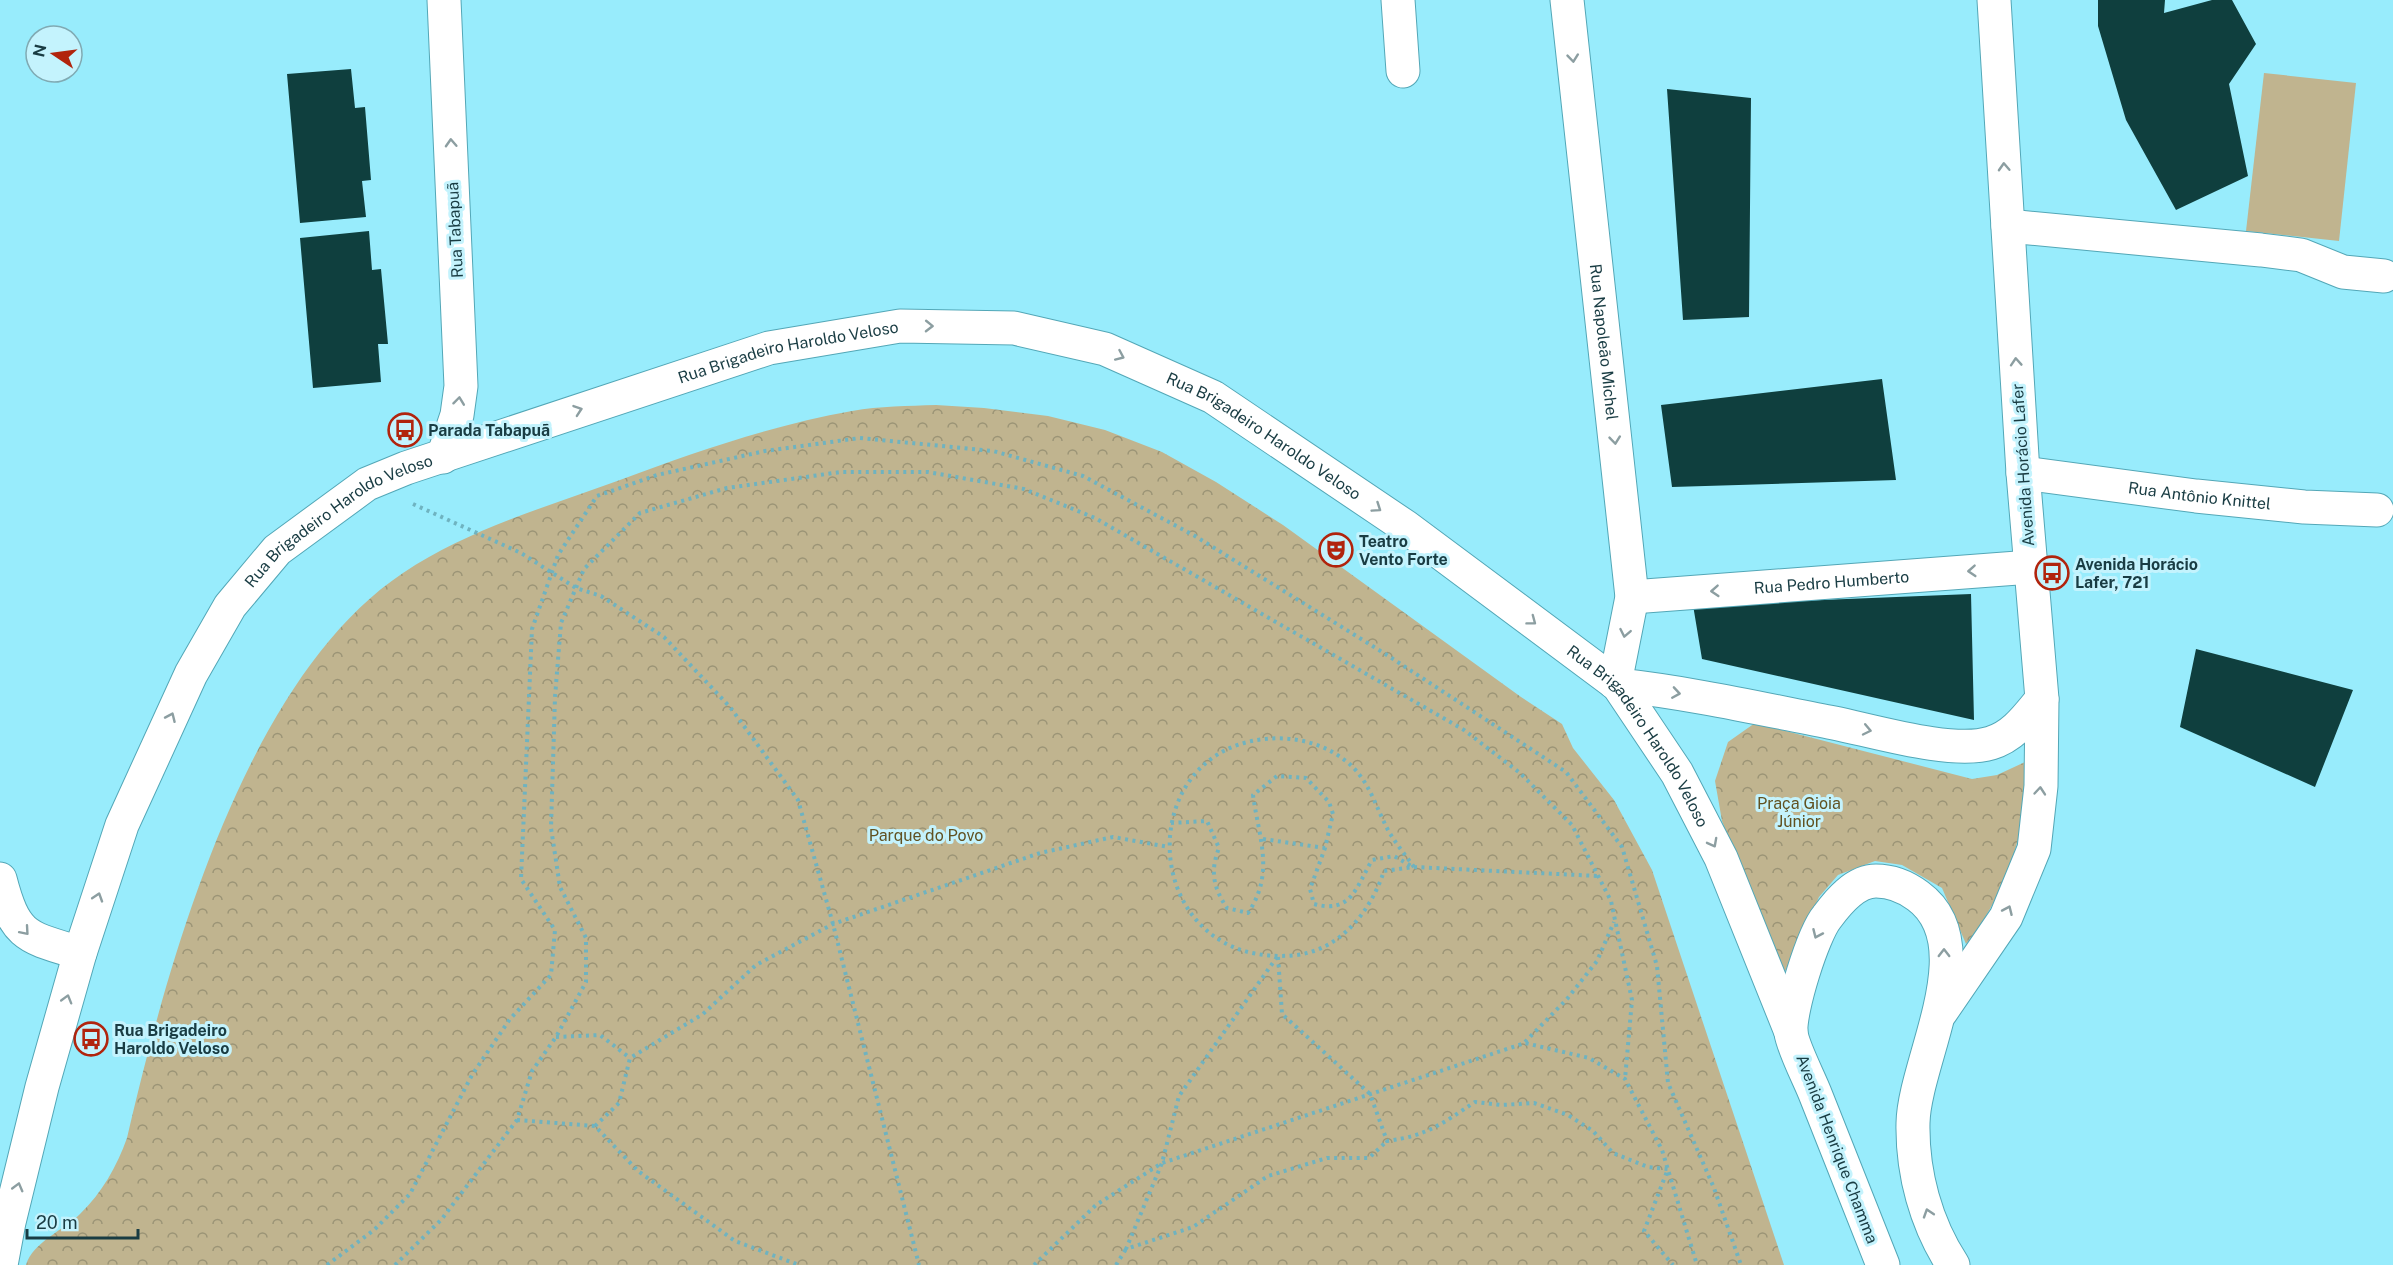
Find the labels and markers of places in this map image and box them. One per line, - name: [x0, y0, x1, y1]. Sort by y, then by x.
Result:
- bus stop icon: Parada Tabapuã: [387, 412, 423, 448]
- place label: Parada Tabapuã: [428, 421, 550, 440]
- theatre icon: Teatro Vento Forte: [1318, 532, 1354, 568]
- place label: Teatro Vento Forte: [1359, 532, 1448, 569]
- bus stop icon: Avenida Horácio Lafer, 721: [2034, 555, 2070, 591]
- place label: Avenida Horácio Lafer, 721: [2075, 555, 2198, 592]
- bus stop icon: Rua Brigadeiro Haroldo Veloso: [73, 1021, 109, 1057]
- place label: Rua Brigadeiro Haroldo Veloso: [114, 1021, 229, 1058]

